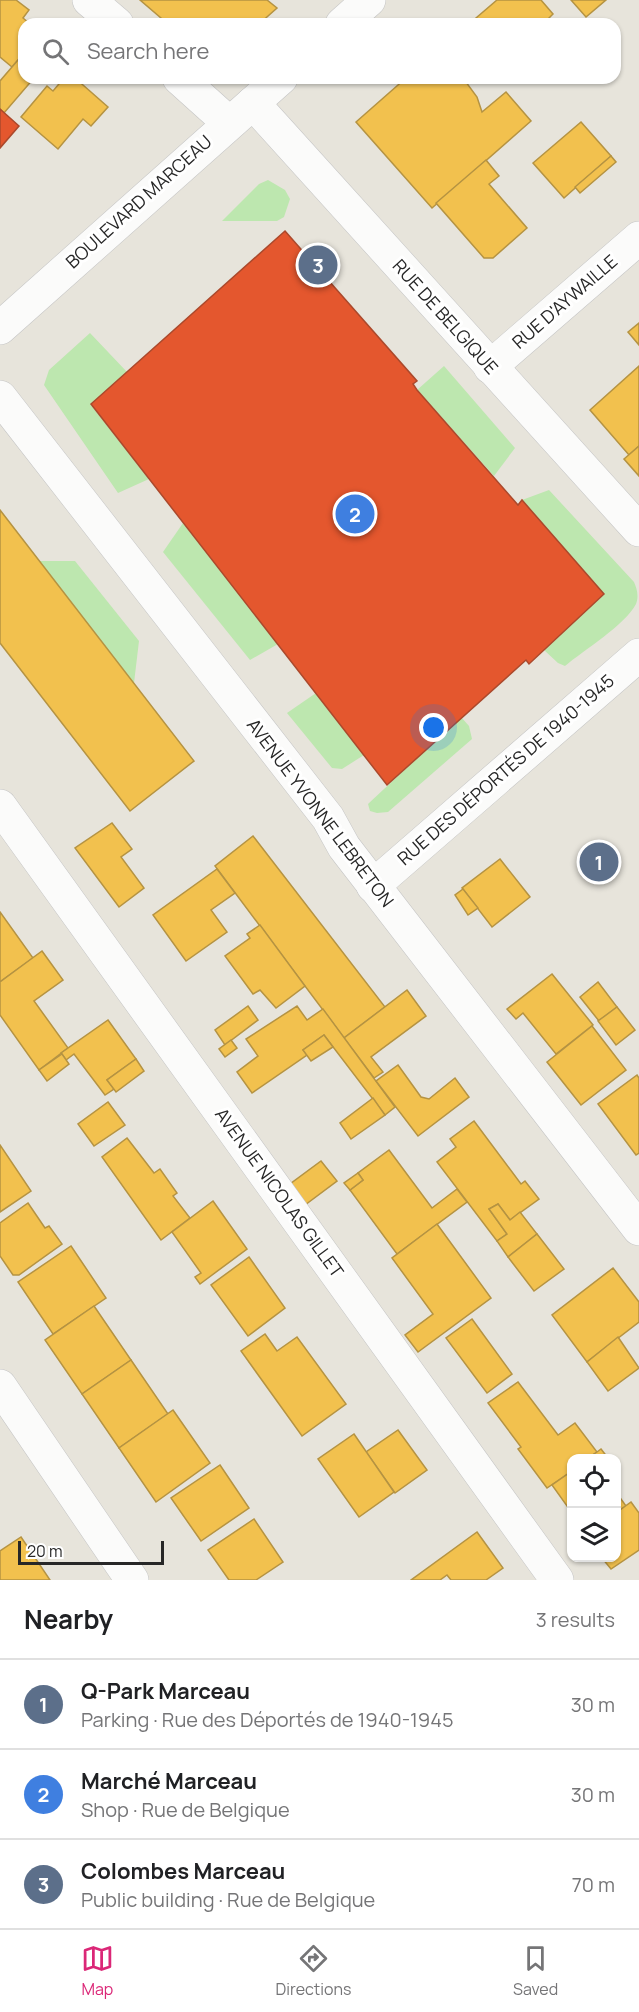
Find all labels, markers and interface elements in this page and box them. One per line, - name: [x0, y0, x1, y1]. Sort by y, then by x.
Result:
- search box: [18, 18, 621, 84]
- icon: search: [39, 35, 72, 68]
- text: Search here: [87, 36, 209, 66]
- street label: BOULEVARD MARCEAU: [60, 129, 216, 273]
- pin: 3: [298, 242, 338, 288]
- street label: RUE D'AYWAILLE: [507, 249, 622, 354]
- street label: RUE DE BELGIQUE: [388, 254, 504, 379]
- pin: 2: [336, 492, 374, 536]
- street label: RUE DES DÉPORTÉS DE 1940-1945: [393, 670, 619, 870]
- street label: AVENUE YVONNE LEBRETON: [242, 713, 400, 912]
- your location: [419, 713, 448, 742]
- pin: 1: [580, 840, 618, 884]
- street label: AVENUE NICOLAS GILLET: [210, 1103, 350, 1282]
- map controls: [567, 1454, 621, 1562]
- button: locate: [567, 1454, 621, 1508]
- button: layers: [567, 1508, 621, 1562]
- scale bar: [18, 1538, 164, 1566]
- text: 20 m: [27, 1540, 63, 1562]
- text: Nearby: [24, 1601, 113, 1637]
- text: 3 results: [536, 1606, 615, 1633]
- text: Q-Park Marceau: [81, 1676, 250, 1706]
- text: 1: [39, 1691, 48, 1718]
- text: 30 m: [571, 1691, 615, 1718]
- text: Parking · Rue des Déportés de 1940-1945: [81, 1706, 454, 1733]
- text: Marché Marceau: [81, 1766, 257, 1796]
- text: 2: [38, 1781, 49, 1808]
- text: 30 m: [571, 1781, 615, 1808]
- text: Shop · Rue de Belgique: [81, 1796, 290, 1823]
- text: Colombes Marceau: [81, 1856, 285, 1886]
- text: 3: [38, 1871, 49, 1898]
- text: 70 m: [572, 1871, 615, 1898]
- text: Public building · Rue de Belgique: [81, 1886, 375, 1913]
- tab: Map: [81, 1942, 114, 2000]
- tab: Directions: [276, 1942, 351, 2000]
- tab: Saved: [513, 1942, 558, 2000]

